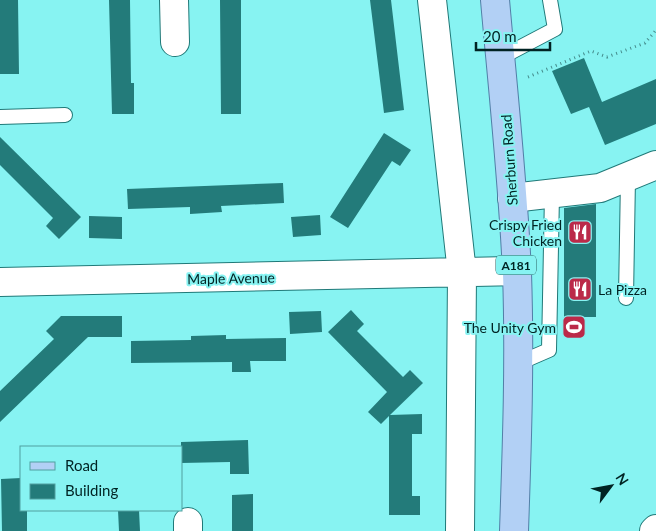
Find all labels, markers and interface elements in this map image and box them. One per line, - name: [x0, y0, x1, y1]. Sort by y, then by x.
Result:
- scale bar: [476, 20, 550, 52]
- text: 20 m: [483, 27, 517, 45]
- street label: Sherburn Road: [497, 114, 521, 206]
- place label: Crispy Fried Chicken: [489, 216, 562, 249]
- restaurant icon: Crispy Fried Chicken: [567, 219, 593, 245]
- road number: A181: [496, 256, 536, 274]
- street label: Maple Avenue: [187, 269, 275, 287]
- restaurant icon: La Pizza: [567, 276, 593, 302]
- place label: La Pizza: [598, 281, 647, 298]
- sports icon: The Unity Gym: [561, 314, 587, 340]
- place label: The Unity Gym: [464, 319, 556, 336]
- legend: [20, 446, 182, 511]
- text: Road: [65, 456, 98, 474]
- north arrow: [586, 461, 636, 511]
- text: N: [612, 470, 633, 488]
- text: Building: [65, 481, 118, 499]

